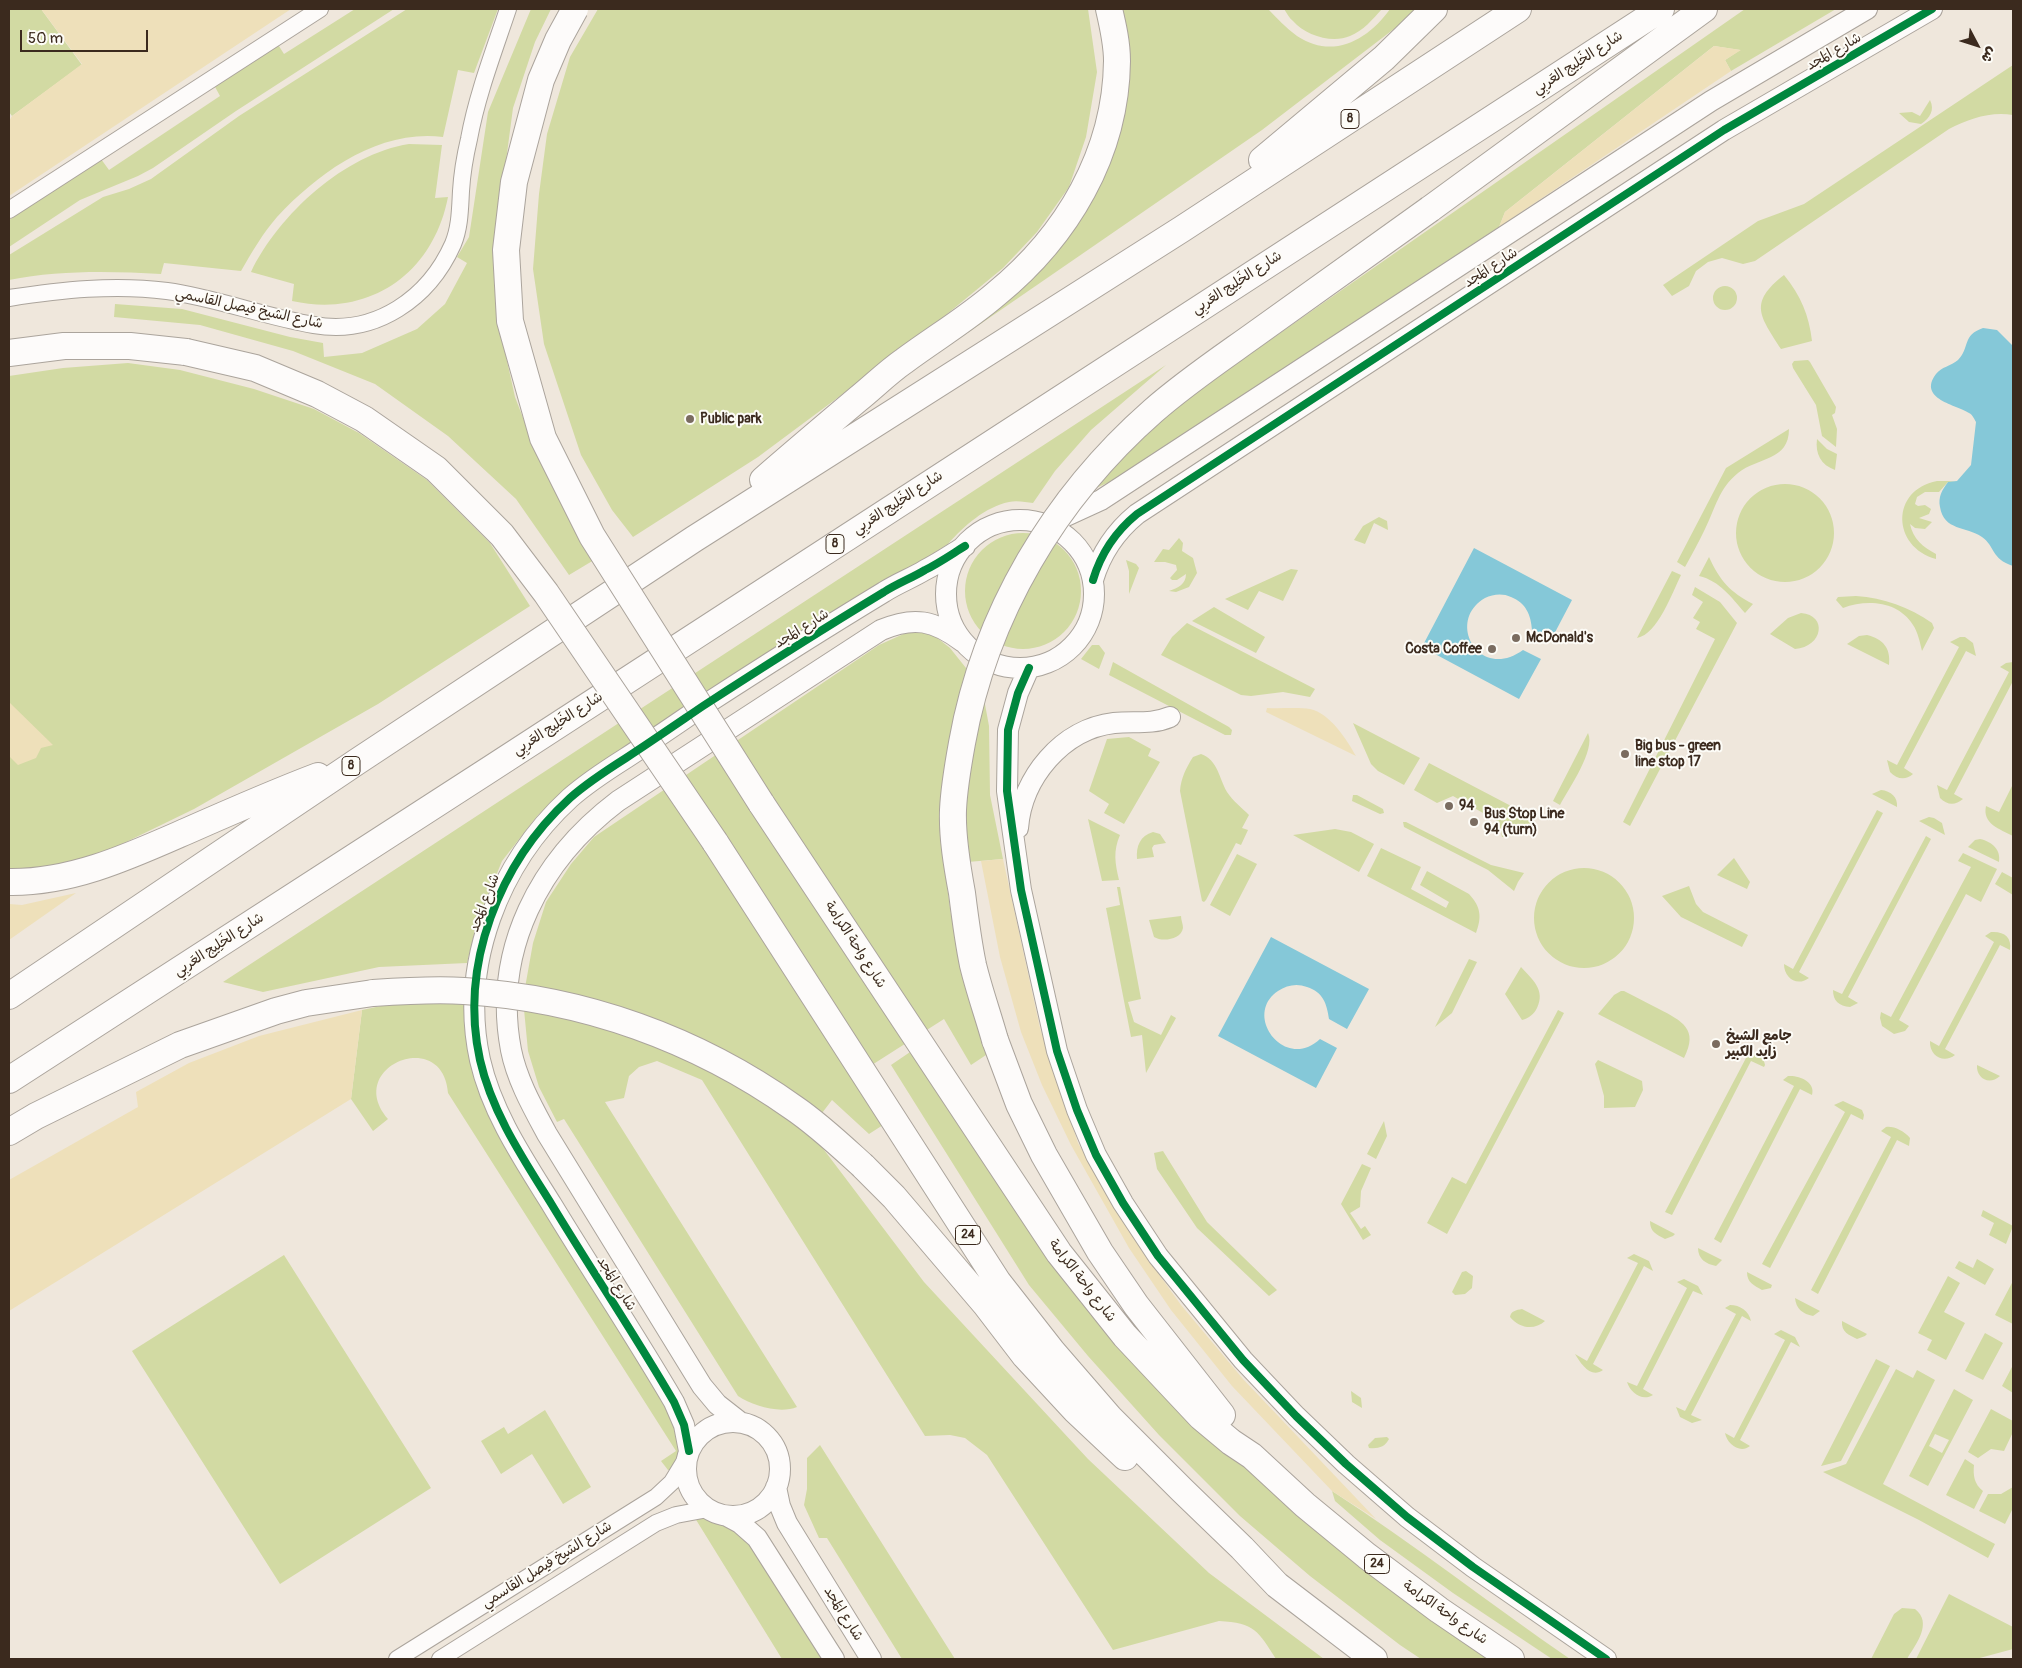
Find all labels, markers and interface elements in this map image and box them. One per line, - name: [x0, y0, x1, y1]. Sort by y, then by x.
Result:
- scale bar: [22, 20, 150, 52]
- north arrow: [1952, 20, 2002, 70]
- street label: شارع الخَلِيج العَربِي: [1530, 28, 1626, 98]
- text: 50 m: [28, 29, 63, 48]
- street label: شارع المَجد: [1803, 30, 1865, 74]
- text: ش: [1977, 44, 2000, 66]
- road number: 8: [1341, 110, 1359, 128]
- street label: شارع المَجد: [1461, 244, 1521, 292]
- street label: شارع الخَلِيج العَربِي: [1189, 248, 1285, 318]
- street label: شارع الشيخ فيصل القاسمي: [174, 285, 324, 333]
- place label: Public park: [700, 411, 762, 427]
- marker: Public park: [684, 413, 696, 425]
- street label: شارع الخَلِيج العَربِي: [850, 468, 946, 538]
- road number: 8: [826, 534, 844, 554]
- street label: شارع المَجد: [772, 606, 832, 652]
- place label: McDonald's: [1526, 630, 1593, 646]
- marker: McDonald's: [1510, 632, 1522, 644]
- place label: Costa Coffee: [1405, 641, 1482, 657]
- marker: Costa Coffee: [1486, 643, 1498, 655]
- street label: شارع الخَلِيج العَربِي: [510, 689, 606, 759]
- place label: Big bus - green line stop 17: [1635, 738, 1721, 770]
- marker: Big bus - green line stop 17: [1619, 748, 1631, 760]
- road number: 8: [342, 756, 360, 776]
- place label: 94: [1459, 798, 1474, 814]
- marker: 94: [1443, 800, 1455, 812]
- place label: Bus Stop Line 94 (turn): [1484, 806, 1564, 839]
- marker: Bus Stop Line 94 (turn): [1468, 816, 1480, 828]
- street label: شارع المَجد: [466, 872, 504, 934]
- street label: شارع واحة الكرامة: [821, 898, 889, 992]
- street label: شارع الخَلِيج العَربِي: [171, 910, 267, 980]
- place label: جامع الشيخ زايد الكبير: [1726, 1028, 1792, 1060]
- marker: جامع الشيخ زايد الكبير: [1710, 1038, 1722, 1050]
- road number: 24: [956, 1226, 980, 1244]
- street label: شارع واحة الكرامة: [1045, 1236, 1119, 1326]
- street label: شارع المَجد: [593, 1254, 639, 1314]
- street label: شارع الشيخ فيصل القاسمي: [479, 1518, 615, 1612]
- road number: 24: [1364, 1555, 1390, 1574]
- street label: شارع واحة الكرامة: [1399, 1577, 1491, 1649]
- street label: شارع المَجد: [820, 1584, 866, 1644]

